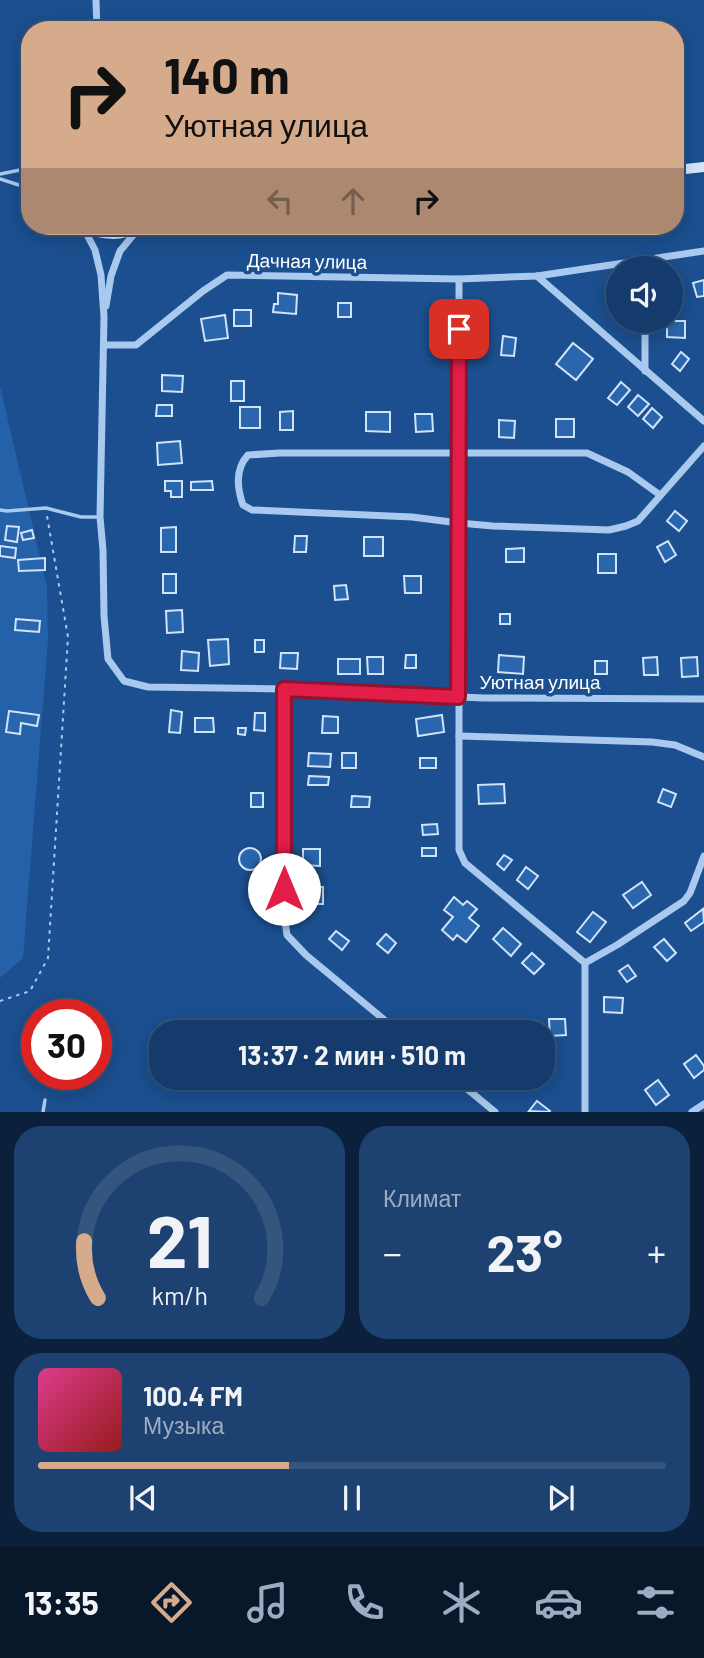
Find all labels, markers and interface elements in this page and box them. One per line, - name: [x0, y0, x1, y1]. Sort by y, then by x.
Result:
- text: 140 m: [164, 45, 290, 104]
- icon: right: [49, 49, 140, 140]
- text: Уютная улица: [164, 105, 368, 143]
- icon: left: [261, 182, 299, 220]
- icon: ahead: [334, 182, 372, 220]
- icon: right: [407, 182, 445, 220]
- street label: Дачная улица: [247, 248, 368, 273]
- map controls: [606, 256, 683, 333]
- button: sound: [606, 256, 683, 333]
- pin: [429, 299, 489, 359]
- icon: arrive: [440, 310, 478, 348]
- street label: Уютная улица: [479, 670, 601, 693]
- position arrow: [247, 852, 321, 926]
- speed limit sign: 30: [21, 999, 112, 1090]
- text: 13:37 · 2 мин · 510 m: [238, 1039, 466, 1070]
- text: Климат: [383, 1184, 461, 1212]
- text: 21: [146, 1196, 213, 1284]
- text: 23°: [486, 1220, 563, 1282]
- text: −: [383, 1229, 402, 1275]
- text: +: [647, 1229, 666, 1275]
- text: km/h: [151, 1280, 208, 1310]
- text: 100.4 FM: [143, 1380, 243, 1411]
- text: Музыка: [143, 1411, 224, 1439]
- icon: previous: [124, 1479, 162, 1517]
- icon: pause: [333, 1479, 371, 1517]
- icon: next: [542, 1479, 580, 1517]
- icon: directions: [147, 1578, 196, 1627]
- icon: music: [243, 1578, 292, 1627]
- icon: phone: [340, 1578, 389, 1627]
- icon: climate: [437, 1578, 486, 1627]
- icon: car: [534, 1578, 583, 1627]
- icon: filters: [631, 1578, 680, 1627]
- text: 13:35: [24, 1583, 99, 1621]

